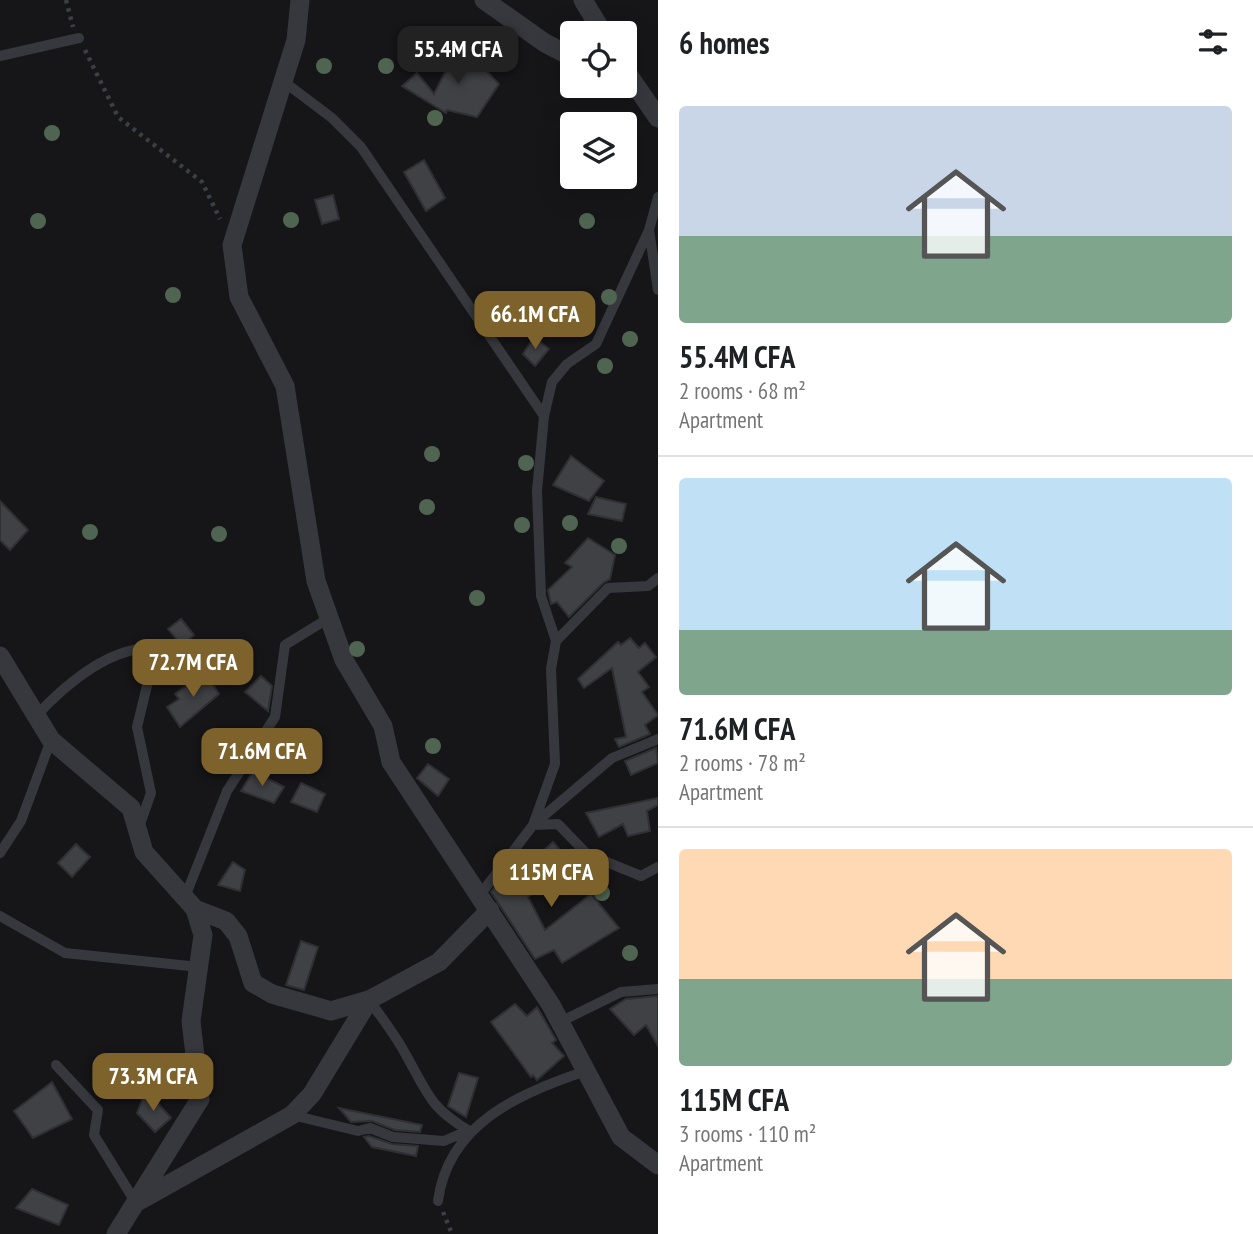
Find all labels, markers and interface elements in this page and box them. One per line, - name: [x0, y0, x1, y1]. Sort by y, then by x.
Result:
- map controls: [560, 21, 637, 189]
- button: locate: [560, 21, 637, 98]
- text: 6 homes: [679, 23, 770, 62]
- icon: filters: [1194, 23, 1232, 61]
- pin: 55.4M CFA: [378, 27, 538, 86]
- text: 55.4M CFA: [413, 34, 503, 63]
- button: layers: [560, 112, 637, 189]
- icon: home: [893, 151, 1019, 277]
- pin: 66.1M CFA: [455, 292, 615, 351]
- text: 66.1M CFA: [490, 299, 580, 328]
- text: 55.4M CFA: [679, 337, 795, 376]
- text: 2 rooms · 68 m²: [679, 376, 806, 405]
- text: Apartment: [679, 405, 763, 434]
- icon: home: [893, 523, 1019, 649]
- pin: 72.7M CFA: [113, 640, 273, 699]
- text: 72.7M CFA: [148, 647, 238, 676]
- text: 71.6M CFA: [679, 709, 795, 748]
- pin: 71.6M CFA: [182, 728, 342, 788]
- text: 71.6M CFA: [217, 736, 307, 765]
- text: 2 rooms · 78 m²: [679, 748, 806, 777]
- text: Apartment: [679, 777, 763, 806]
- pin: 115M CFA: [479, 850, 623, 909]
- text: 115M CFA: [509, 857, 593, 886]
- icon: home: [893, 894, 1019, 1020]
- pin: 73.3M CFA: [73, 1054, 233, 1113]
- text: 73.3M CFA: [108, 1061, 198, 1090]
- text: 115M CFA: [679, 1080, 789, 1119]
- text: 3 rooms · 110 m²: [679, 1119, 816, 1148]
- text: Apartment: [679, 1148, 763, 1177]

